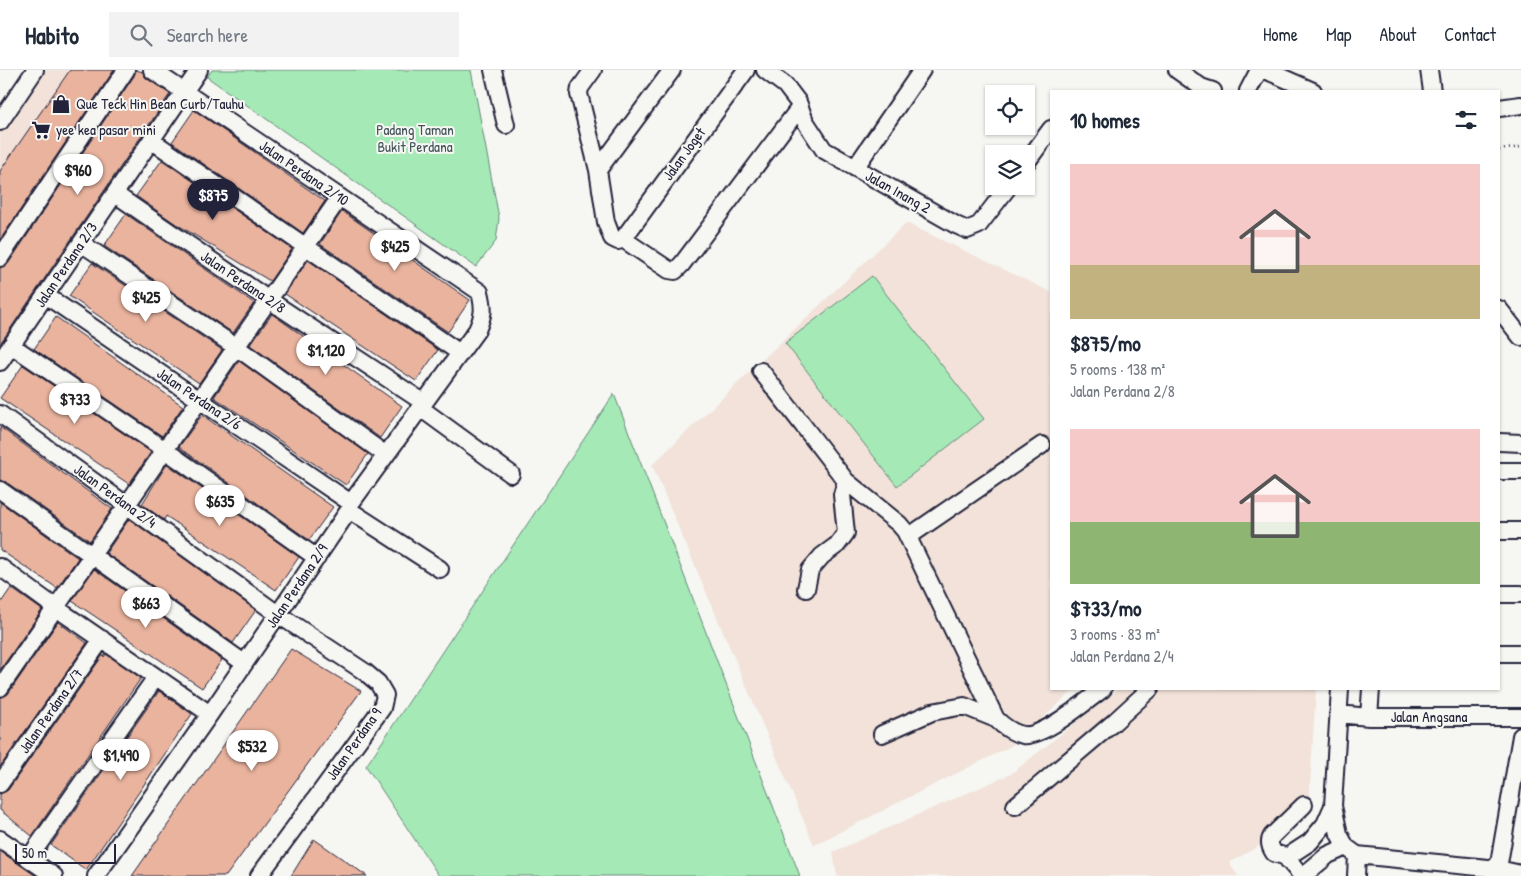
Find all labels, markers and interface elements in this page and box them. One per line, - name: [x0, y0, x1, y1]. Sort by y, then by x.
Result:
- search box: [109, 12, 459, 57]
- text: Habito: [25, 19, 79, 51]
- icon: search: [127, 21, 155, 49]
- text: Search here: [167, 22, 248, 48]
- text: Home: [1263, 22, 1298, 47]
- text: Map: [1326, 22, 1351, 47]
- text: About: [1379, 22, 1416, 47]
- text: Contact: [1444, 22, 1496, 47]
- map controls: [985, 85, 1035, 195]
- button: locate: [985, 85, 1035, 135]
- shop icon: Que Teck Hin Bean Curb/Tauhu: [50, 93, 72, 115]
- place label: Que Teck Hin Bean Curb/Tauhu: [76, 93, 244, 114]
- text: 10 homes: [1070, 106, 1140, 135]
- icon: filters: [1452, 106, 1480, 134]
- supermarket icon: yee kea pasar mini: [30, 119, 52, 141]
- place label: yee kea pasar mini: [56, 119, 156, 140]
- park label: Padang Taman Bukit Perdana: [376, 119, 454, 157]
- street label: Jalan Joget: [657, 122, 710, 185]
- street label: Jalan Perdana 2/10: [255, 135, 353, 210]
- button: layers: [985, 145, 1035, 195]
- pin: $960: [48, 154, 108, 196]
- text: $960: [64, 159, 92, 181]
- street label: Jalan Inang 2: [862, 165, 935, 218]
- pin: $875: [183, 178, 243, 221]
- text: $875: [198, 184, 228, 206]
- icon: home: [1230, 196, 1320, 286]
- street label: Jalan Perdana 2/3: [29, 218, 102, 311]
- pin: $425: [365, 230, 425, 272]
- text: $425: [381, 235, 409, 257]
- street label: Jalan Perdana 2/8: [197, 245, 290, 318]
- pin: $425: [116, 280, 176, 323]
- text: $425: [132, 286, 160, 308]
- text: $875/mo: [1070, 329, 1141, 358]
- pin: $1,120: [285, 334, 367, 376]
- text: $1,120: [307, 339, 345, 361]
- text: 5 rooms · 138 m²: [1070, 358, 1165, 380]
- street label: Jalan Perdana 2/6: [153, 363, 246, 435]
- text: Jalan Perdana 2/8: [1070, 380, 1175, 402]
- pin: $733: [45, 382, 105, 425]
- text: $733: [60, 388, 90, 410]
- street label: Jalan Perdana 2/4: [70, 458, 161, 533]
- icon: home: [1230, 461, 1320, 551]
- pin: $635: [190, 484, 250, 527]
- text: $635: [206, 490, 234, 512]
- street label: Jalan Perdana 2/9: [261, 539, 333, 632]
- pin: $663: [116, 586, 176, 629]
- text: $663: [132, 592, 160, 614]
- text: $733/mo: [1070, 594, 1141, 623]
- text: 3 rooms · 83 m²: [1070, 623, 1160, 645]
- text: Jalan Perdana 2/4: [1070, 645, 1174, 667]
- street label: Jalan Perdana 2/7: [14, 664, 88, 757]
- street label: Jalan Perdana 9: [321, 703, 387, 784]
- street label: Jalan Angsana: [1391, 706, 1467, 727]
- pin: $532: [222, 730, 282, 772]
- text: $532: [237, 735, 267, 757]
- pin: $1,490: [80, 738, 162, 781]
- text: $1,490: [103, 744, 139, 766]
- scale bar: [15, 841, 116, 864]
- text: 50 m: [22, 843, 47, 862]

